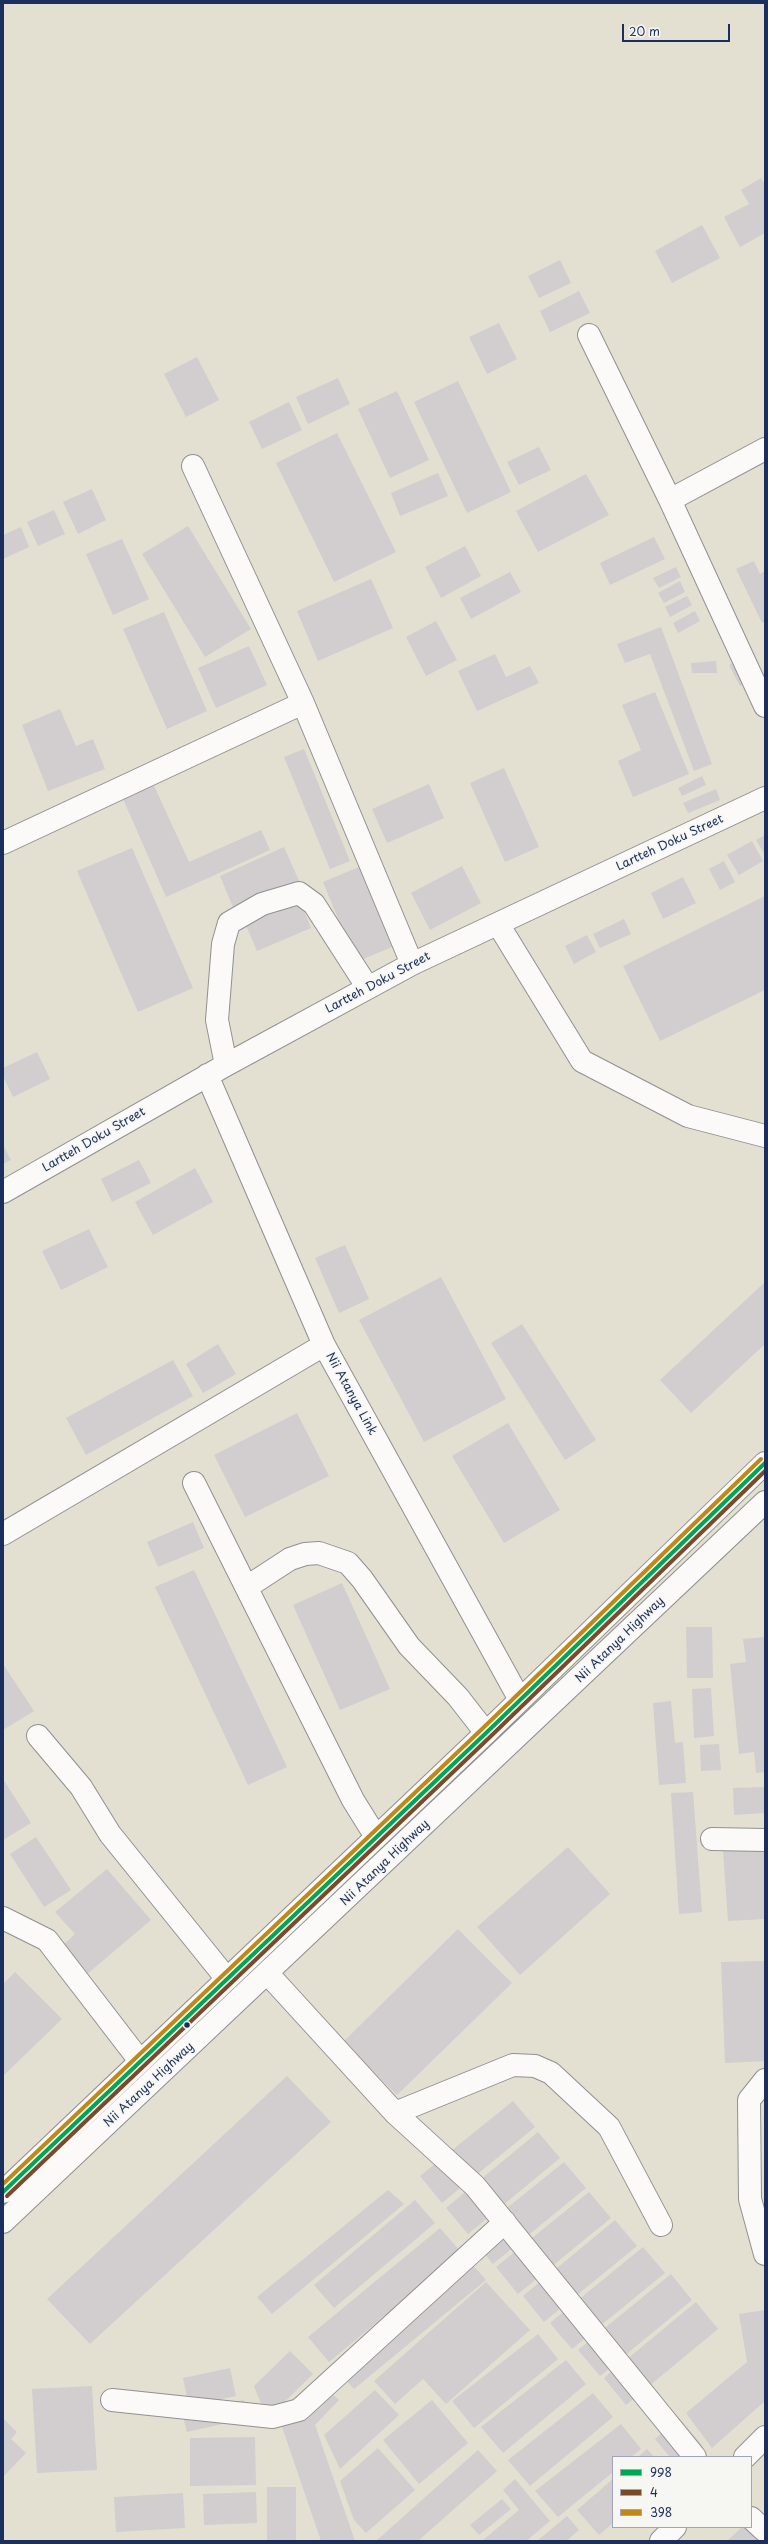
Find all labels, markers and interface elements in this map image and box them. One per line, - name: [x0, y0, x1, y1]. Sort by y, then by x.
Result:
- scale bar: [624, 16, 732, 42]
- text: 20 m: [629, 22, 660, 40]
- street label: Lartteh Doku Street: [614, 812, 726, 874]
- street label: Lartteh Doku Street: [323, 949, 433, 1017]
- street label: Lartteh Doku Street: [40, 1105, 148, 1175]
- street label: Nii Atanya Link: [322, 1350, 380, 1438]
- street label: Nii Atanya Highway: [573, 1594, 667, 1686]
- street label: Nii Atanya Highway: [338, 1817, 432, 1909]
- unlabelled marker: [182, 2020, 192, 2030]
- street label: Nii Atanya Highway: [101, 2040, 197, 2130]
- legend: [612, 2456, 752, 2528]
- text: 998: [650, 2463, 672, 2481]
- text: 4: [650, 2483, 658, 2501]
- text: 398: [650, 2503, 672, 2521]

